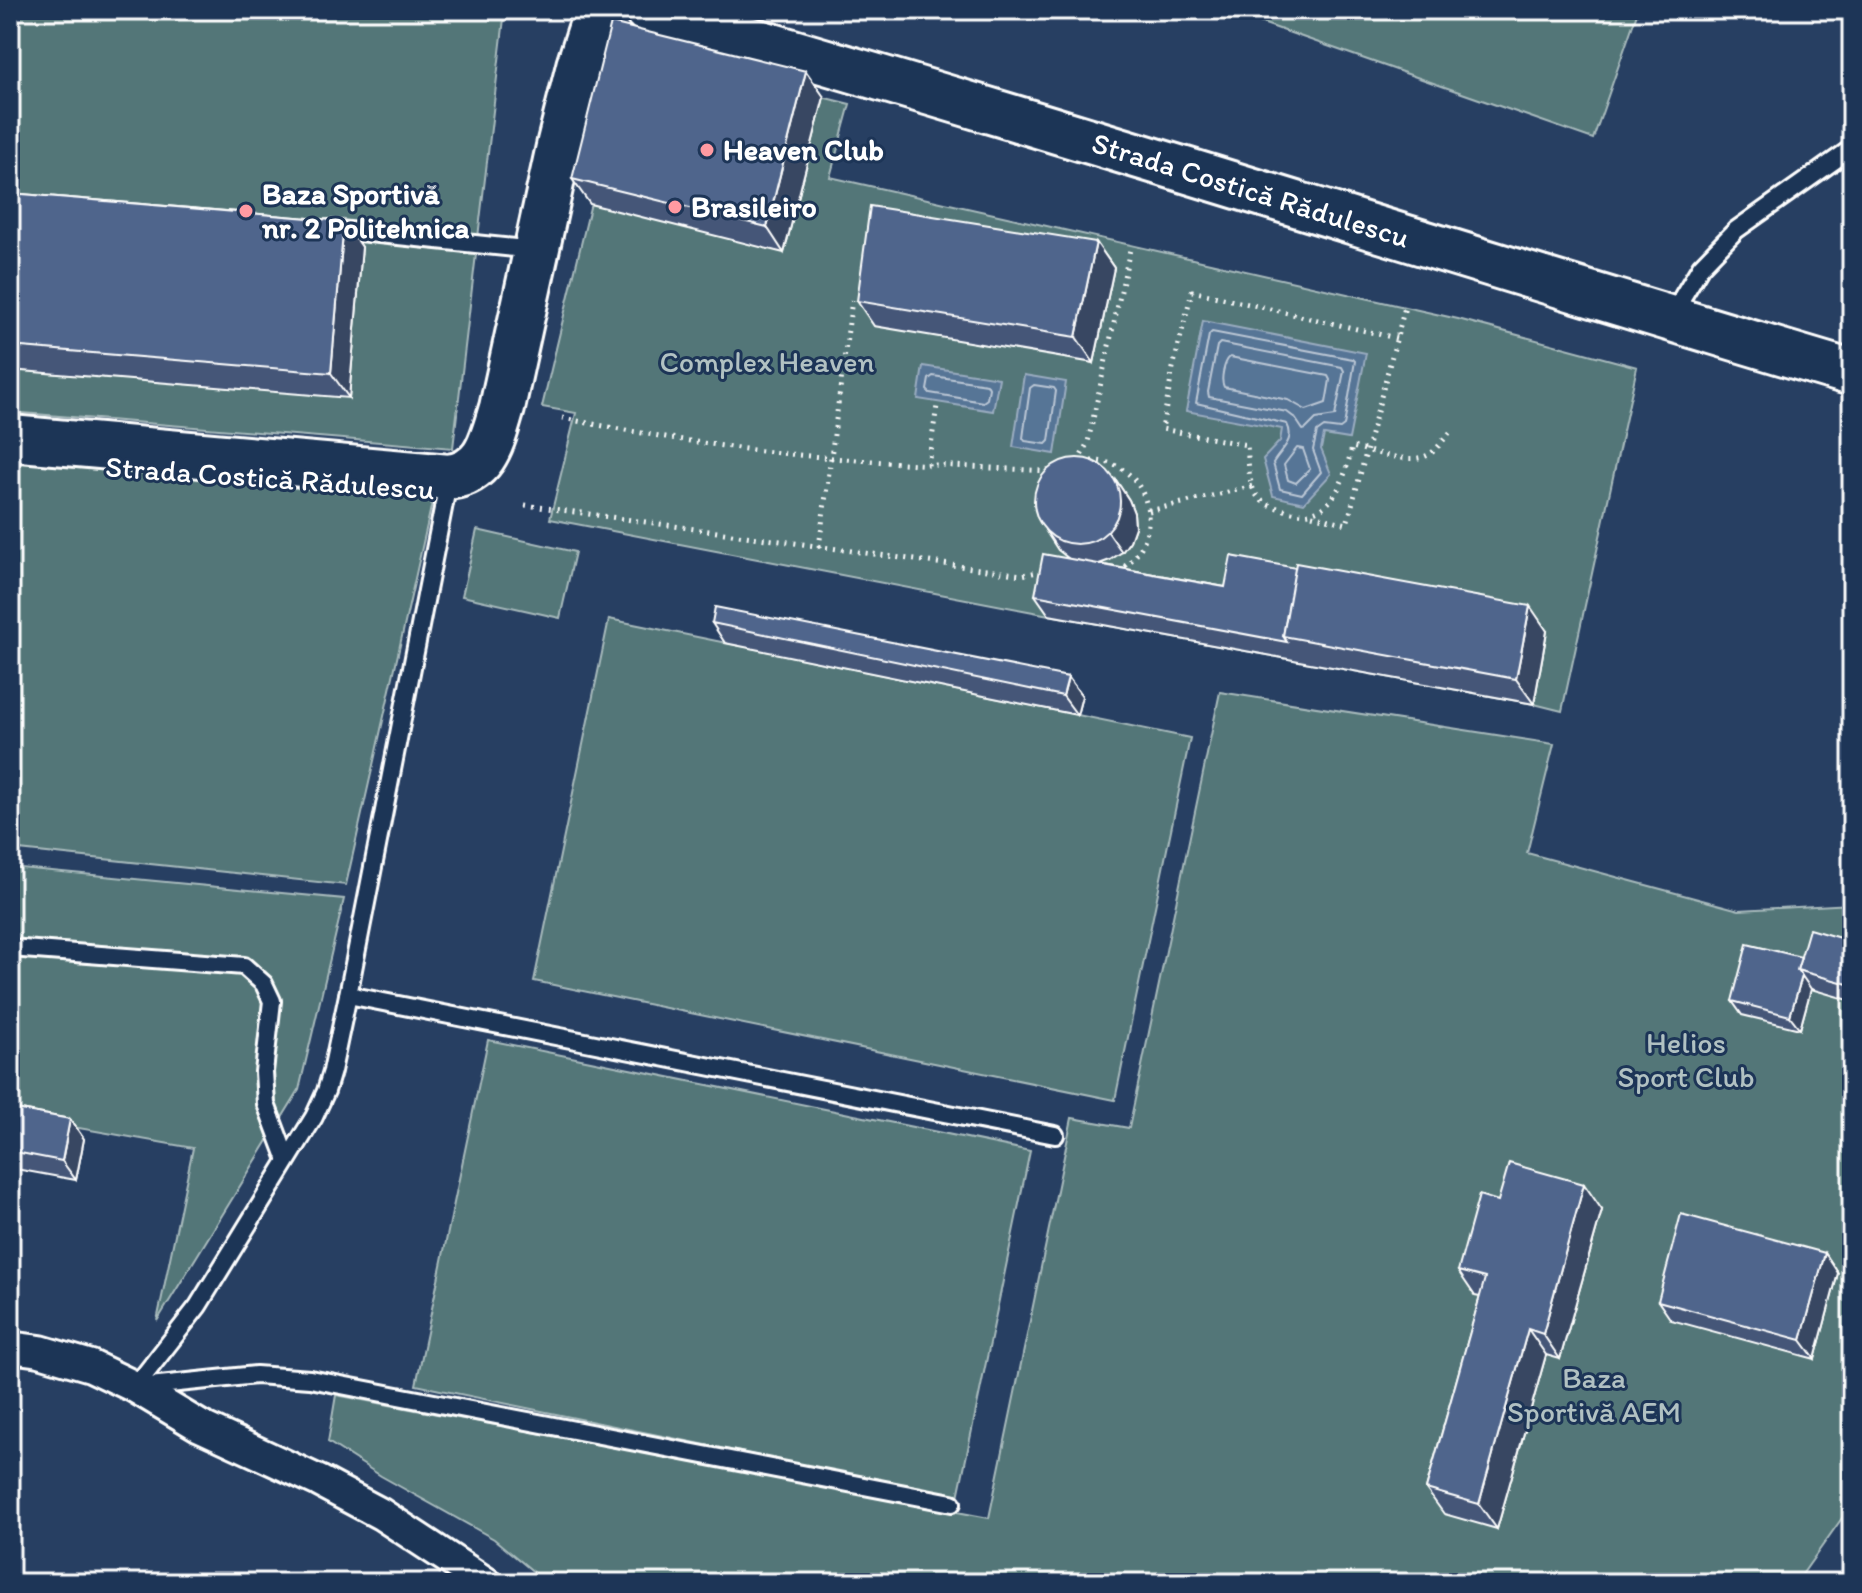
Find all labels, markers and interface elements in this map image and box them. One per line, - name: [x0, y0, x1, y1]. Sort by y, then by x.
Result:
- street label: Strada Costică Rădulescu: [1088, 124, 1414, 256]
- place label: Heaven Club: [723, 131, 884, 168]
- marker: Heaven Club: [698, 141, 716, 159]
- place label: Baza Sportivă nr. 2 Politehnica: [261, 175, 470, 246]
- place label: Brasileiro: [691, 188, 817, 225]
- marker: Brasileiro: [666, 198, 684, 216]
- marker: Baza Sportivă nr. 2 Politehnica: [237, 202, 255, 220]
- park label: Complex Heaven: [659, 343, 875, 380]
- street label: Strada Costică Rădulescu: [104, 448, 436, 507]
- park label: Helios Sport Club: [1617, 1024, 1755, 1095]
- park label: Baza Sportivă AEM: [1507, 1359, 1681, 1430]

